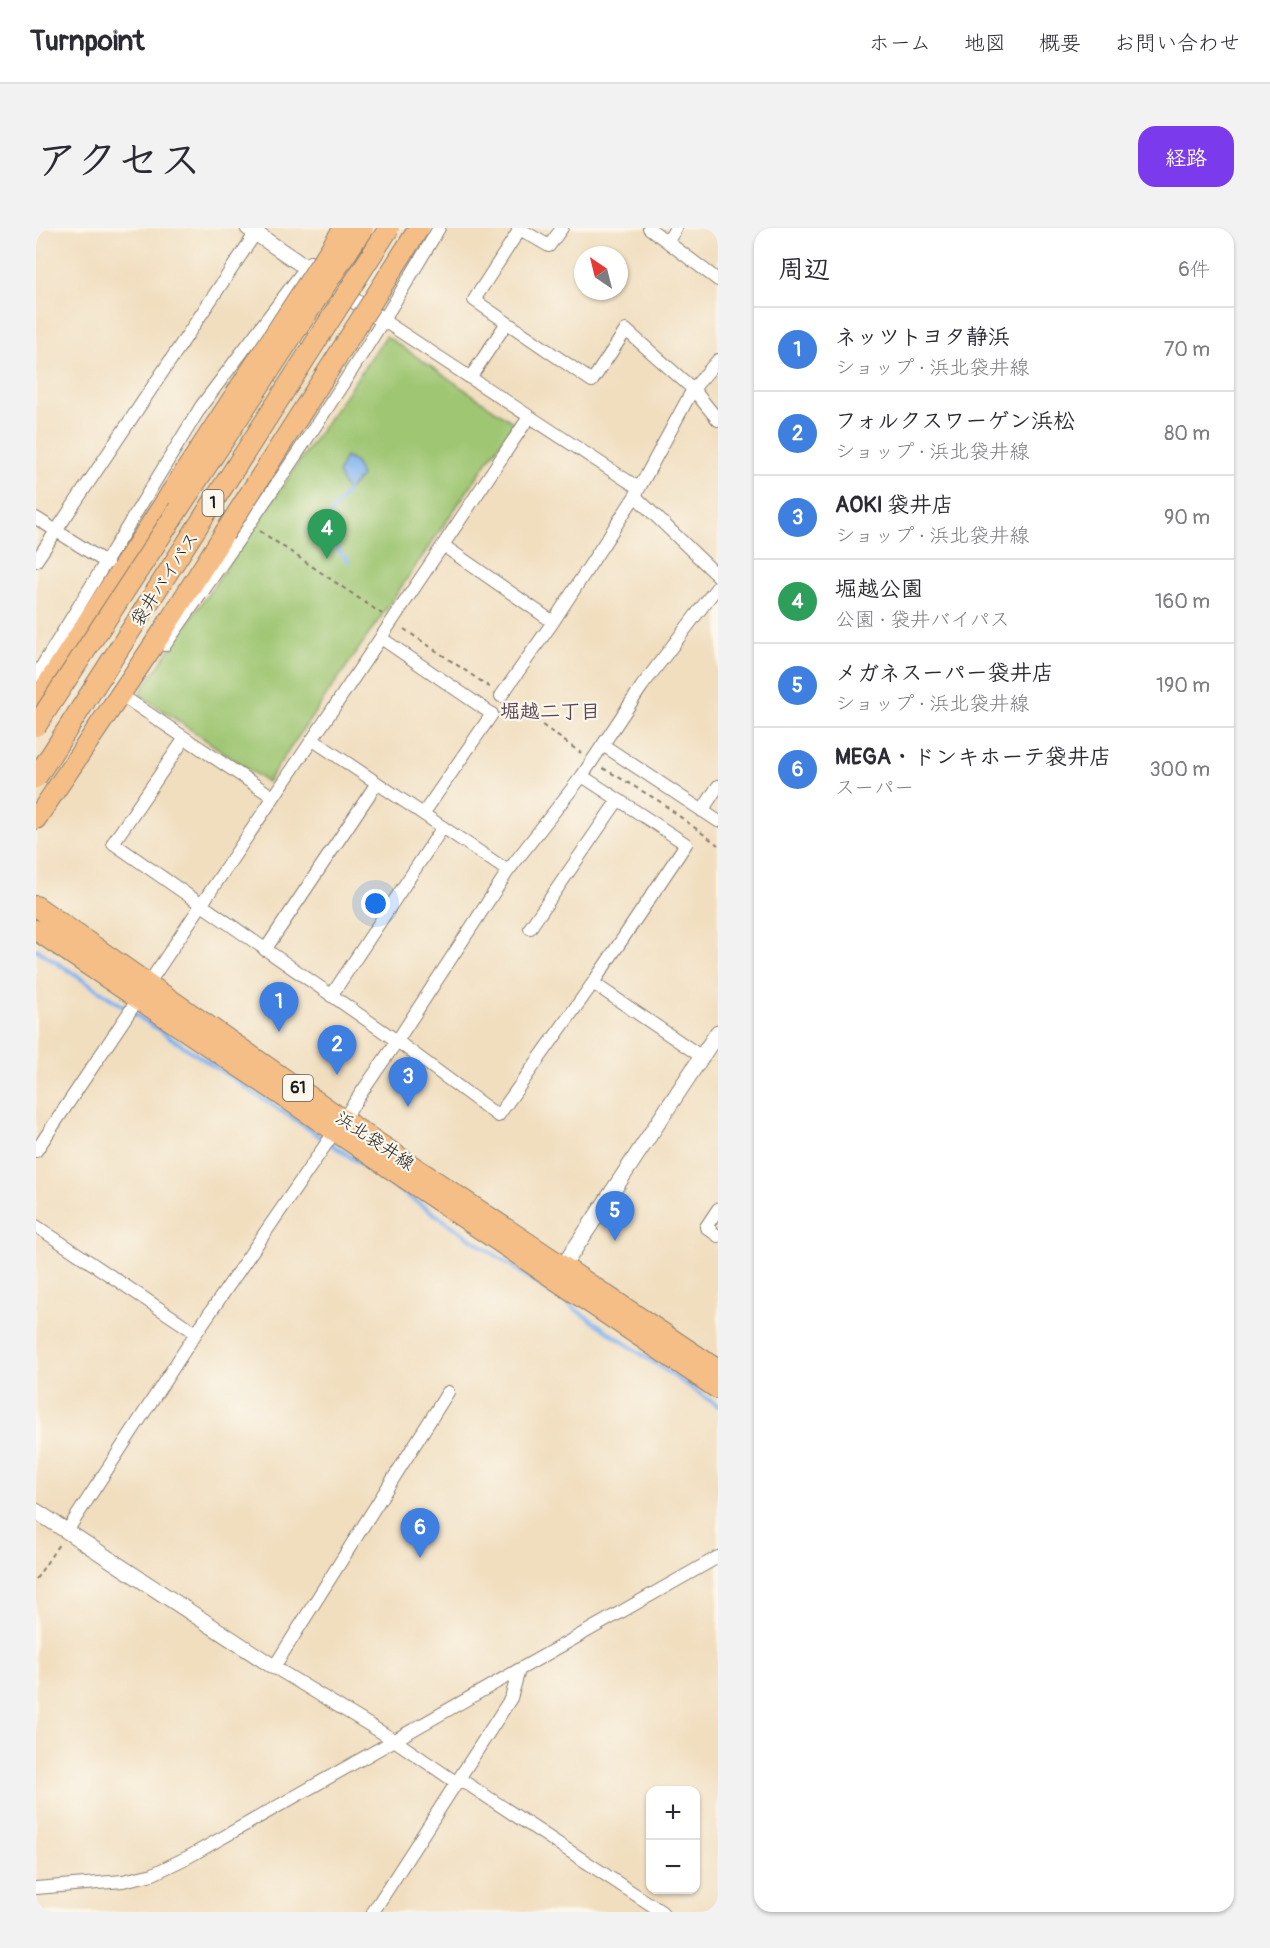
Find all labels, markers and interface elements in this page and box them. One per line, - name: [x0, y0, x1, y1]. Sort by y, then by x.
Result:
- text: Turnpoint: [30, 24, 144, 59]
- text: ホーム: [869, 30, 931, 57]
- text: 地図: [964, 30, 1006, 57]
- text: 概要: [1039, 30, 1081, 57]
- text: お問い合わせ: [1114, 30, 1240, 57]
- button: 経路: [1138, 126, 1234, 187]
- text: アクセス: [36, 135, 201, 187]
- north arrow: [574, 246, 628, 300]
- text: 周辺: [778, 254, 830, 286]
- text: 6件: [1178, 257, 1210, 282]
- text: ネッツトヨタ静浜: [835, 323, 1010, 351]
- text: 1: [794, 337, 801, 362]
- text: 70 m: [1164, 337, 1210, 362]
- text: ショップ · 浜北袋井線: [835, 355, 1029, 380]
- text: フォルクスワーゲン浜松: [835, 407, 1075, 435]
- text: 2: [792, 421, 803, 446]
- text: 80 m: [1164, 421, 1210, 446]
- text: ショップ · 浜北袋井線: [835, 439, 1029, 464]
- road number: 1: [202, 490, 224, 516]
- text: AOKI 袋井店: [835, 491, 954, 519]
- text: 3: [792, 505, 803, 530]
- text: 90 m: [1164, 505, 1210, 530]
- pin: 4: [308, 510, 346, 559]
- text: ショップ · 浜北袋井線: [835, 523, 1029, 548]
- street label: 袋井バイパス: [126, 528, 204, 630]
- text: 堀越公園: [835, 575, 923, 603]
- text: 4: [792, 589, 803, 614]
- text: 160 m: [1155, 589, 1210, 614]
- text: 公園 · 袋井バイパス: [835, 607, 1010, 632]
- text: メガネスーパー袋井店: [835, 659, 1054, 687]
- text: 5: [792, 673, 803, 698]
- text: 190 m: [1156, 673, 1210, 698]
- text: ショップ · 浜北袋井線: [835, 691, 1029, 716]
- district label: 堀越二丁目: [500, 699, 600, 724]
- text: MEGA・ドンキホーテ袋井店: [835, 743, 1111, 771]
- text: 6: [792, 757, 803, 782]
- text: 300 m: [1149, 757, 1210, 782]
- text: スーパー: [835, 775, 914, 800]
- your location: [361, 889, 390, 918]
- pin: 1: [260, 982, 298, 1032]
- pin: 2: [318, 1026, 356, 1075]
- pin: 3: [388, 1058, 428, 1107]
- road number: 61: [283, 1075, 313, 1101]
- street label: 浜北袋井線: [331, 1106, 419, 1176]
- pin: 5: [596, 1192, 634, 1241]
- pin: 6: [400, 1508, 440, 1558]
- map controls: [646, 1786, 700, 1894]
- button: +: [646, 1786, 700, 1840]
- button: −: [646, 1840, 700, 1894]

